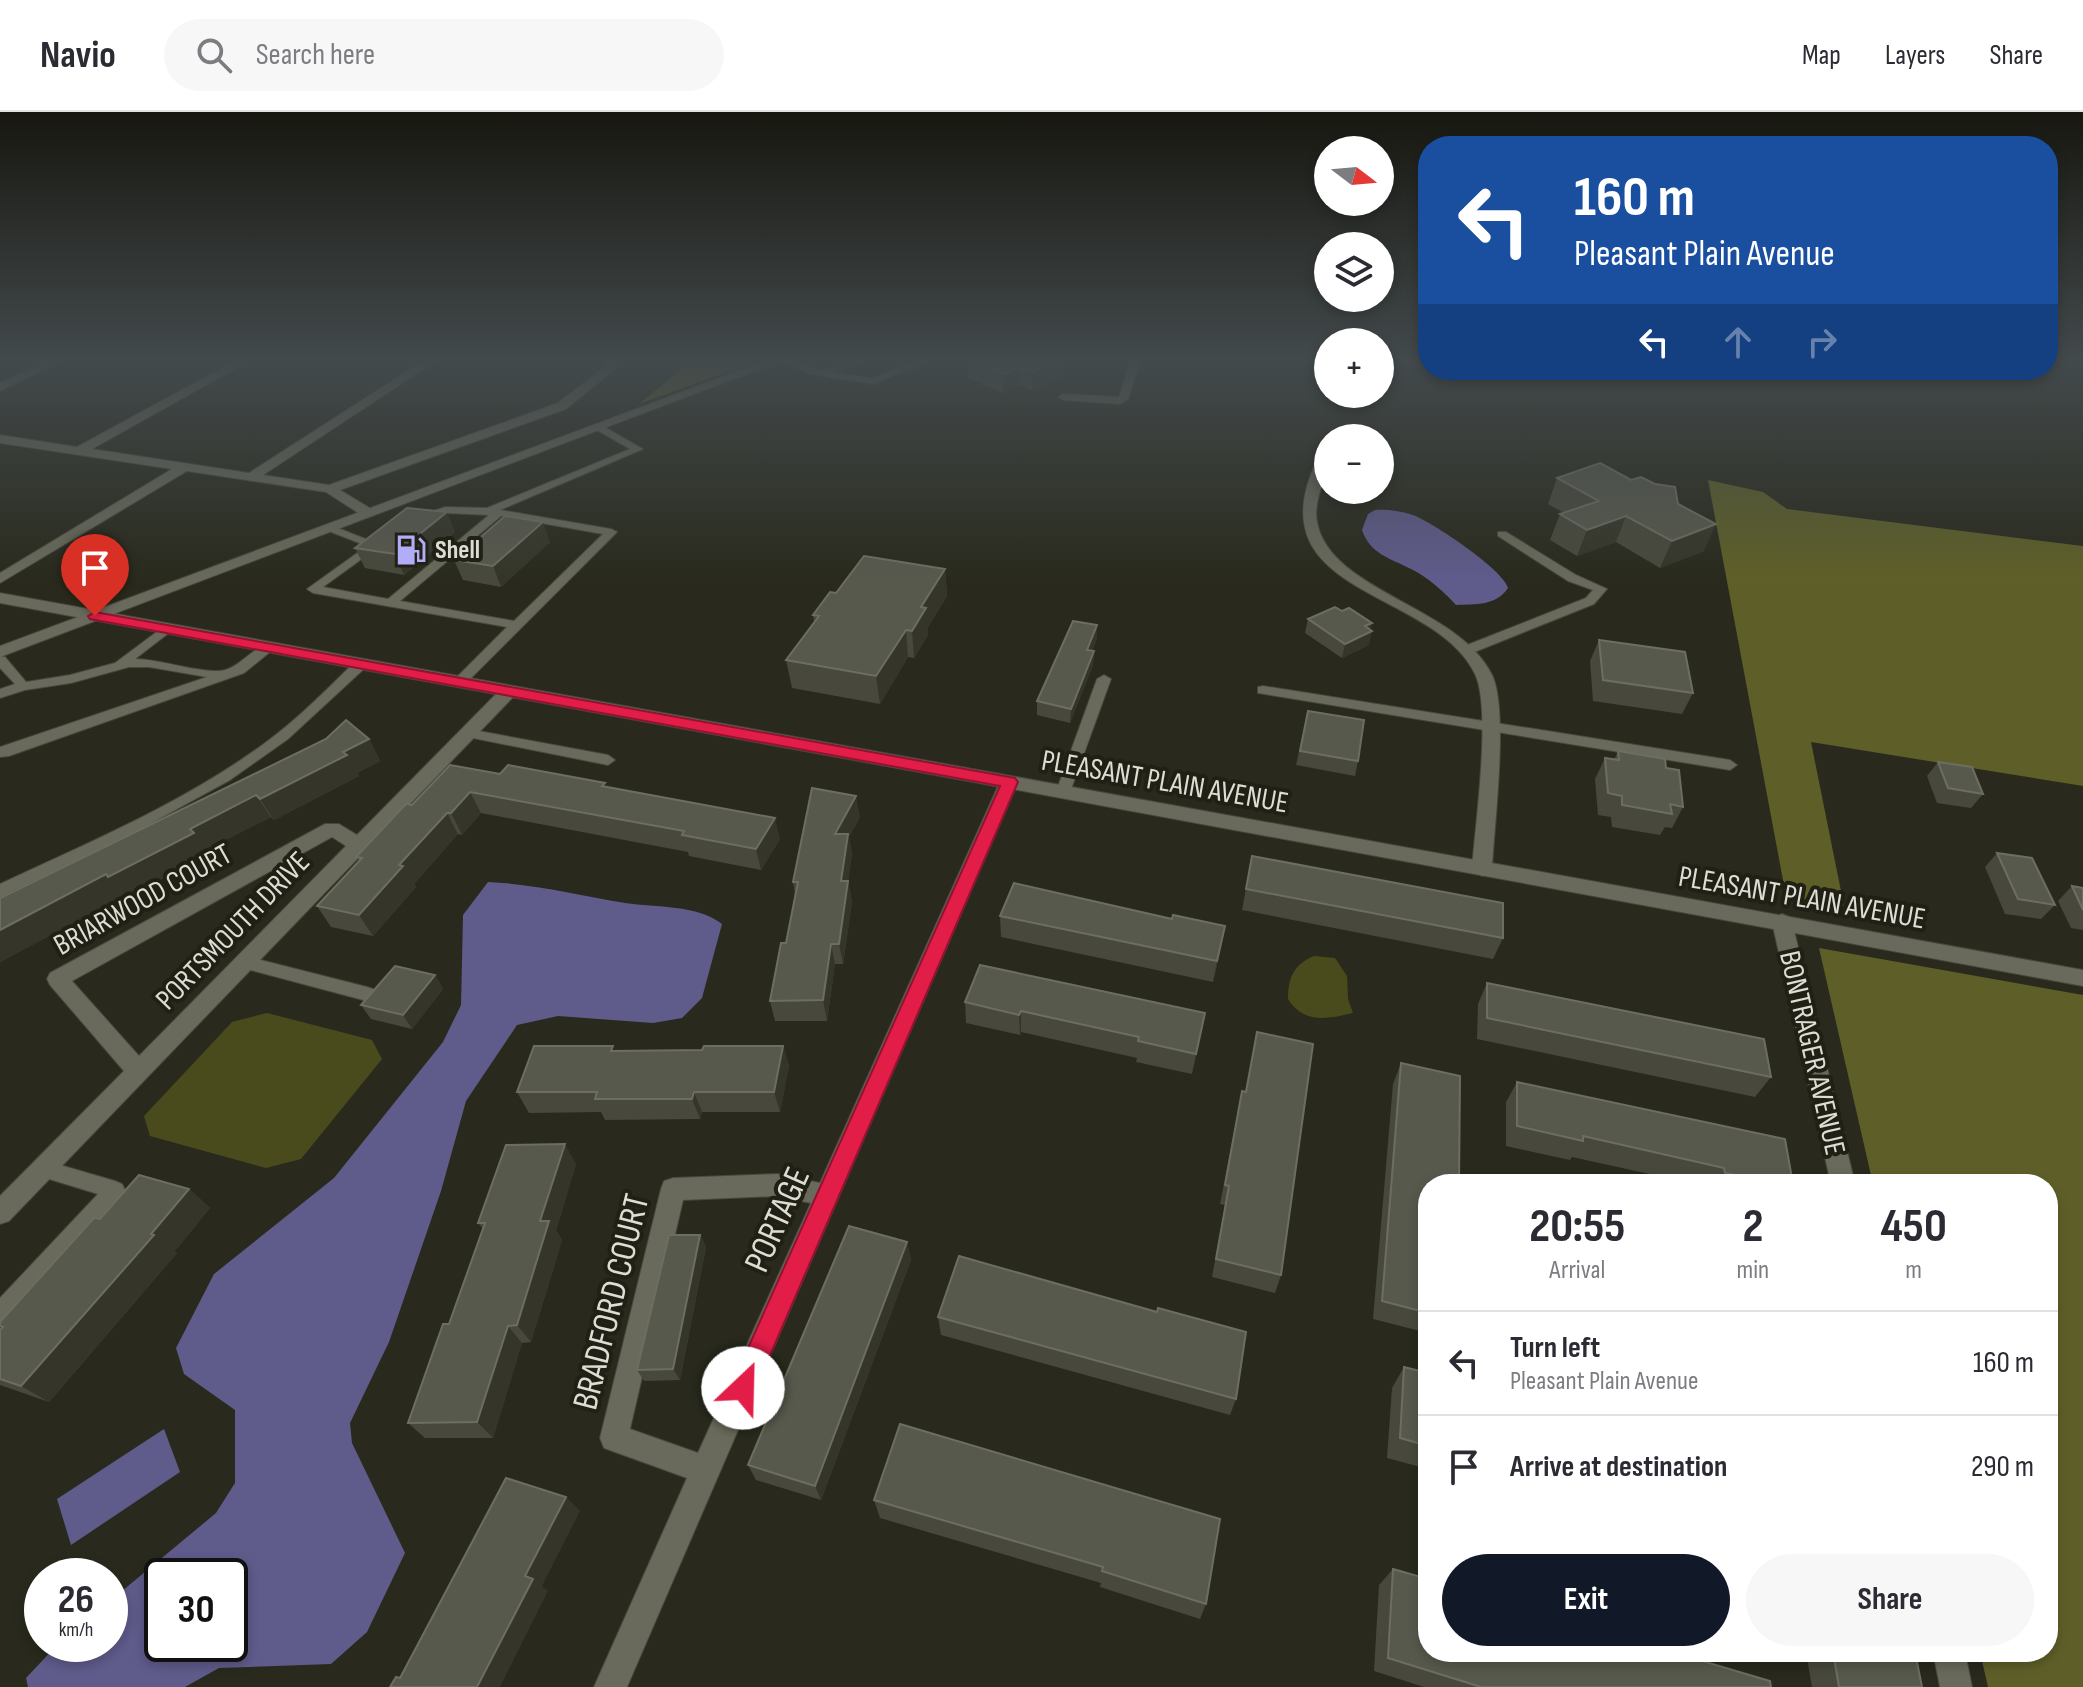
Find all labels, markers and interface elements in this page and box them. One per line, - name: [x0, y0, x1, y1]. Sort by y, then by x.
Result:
- search box: [164, 19, 724, 91]
- text: Navio: [40, 33, 116, 78]
- icon: search: [192, 33, 236, 77]
- text: Search here: [256, 37, 375, 73]
- text: Map: [1802, 39, 1841, 72]
- text: Layers: [1885, 39, 1945, 72]
- text: Share: [1989, 39, 2043, 72]
- north arrow: [1314, 136, 1394, 216]
- map controls: [1314, 136, 1394, 504]
- text: 160 m: [1574, 165, 1695, 232]
- icon: left: [1442, 168, 1546, 272]
- button: layers: [1314, 232, 1394, 312]
- text: Pleasant Plain Avenue: [1574, 233, 1835, 276]
- icon: left: [1632, 320, 1676, 364]
- icon: ahead: [1716, 320, 1760, 364]
- icon: right: [1800, 320, 1844, 364]
- button: +: [1314, 328, 1394, 408]
- button: −: [1314, 424, 1394, 504]
- fuel station icon: Shell: [394, 533, 428, 567]
- pin: [61, 534, 129, 616]
- place label: Shell: [435, 535, 480, 566]
- icon: arrive: [73, 546, 117, 590]
- street label: PLEASANT PLAIN AVENUE: [1039, 743, 1291, 821]
- street label: BRIARWOOD COURT: [48, 836, 238, 964]
- street label: PORTSMOUTH DRIVE: [149, 844, 317, 1018]
- street label: PLEASANT PLAIN AVENUE: [1676, 859, 1928, 937]
- street label: BONTRAGER AVENUE: [1771, 948, 1853, 1158]
- street label: PORTAGE: [736, 1161, 820, 1279]
- street label: BRADFORD COURT: [564, 1190, 660, 1414]
- text: 20:55: [1529, 1198, 1625, 1255]
- text: 2: [1742, 1198, 1763, 1255]
- text: 450: [1880, 1198, 1947, 1255]
- text: Arrival: [1549, 1255, 1605, 1286]
- text: min: [1737, 1255, 1769, 1286]
- text: m: [1905, 1255, 1922, 1286]
- text: Turn left: [1510, 1330, 1600, 1366]
- icon: left: [1442, 1341, 1486, 1385]
- text: 160 m: [1973, 1345, 2034, 1381]
- position arrow: [701, 1346, 785, 1430]
- text: Pleasant Plain Avenue: [1510, 1366, 1698, 1397]
- icon: arrive: [1442, 1445, 1486, 1489]
- text: Arrive at destination: [1510, 1449, 1727, 1485]
- text: 290 m: [1971, 1449, 2034, 1485]
- button: Exit: [1442, 1554, 1730, 1646]
- button: Share: [1746, 1554, 2034, 1646]
- speed limit sign: 30: [144, 1558, 248, 1662]
- text: 26: [58, 1576, 94, 1624]
- text: km/h: [59, 1618, 93, 1642]

